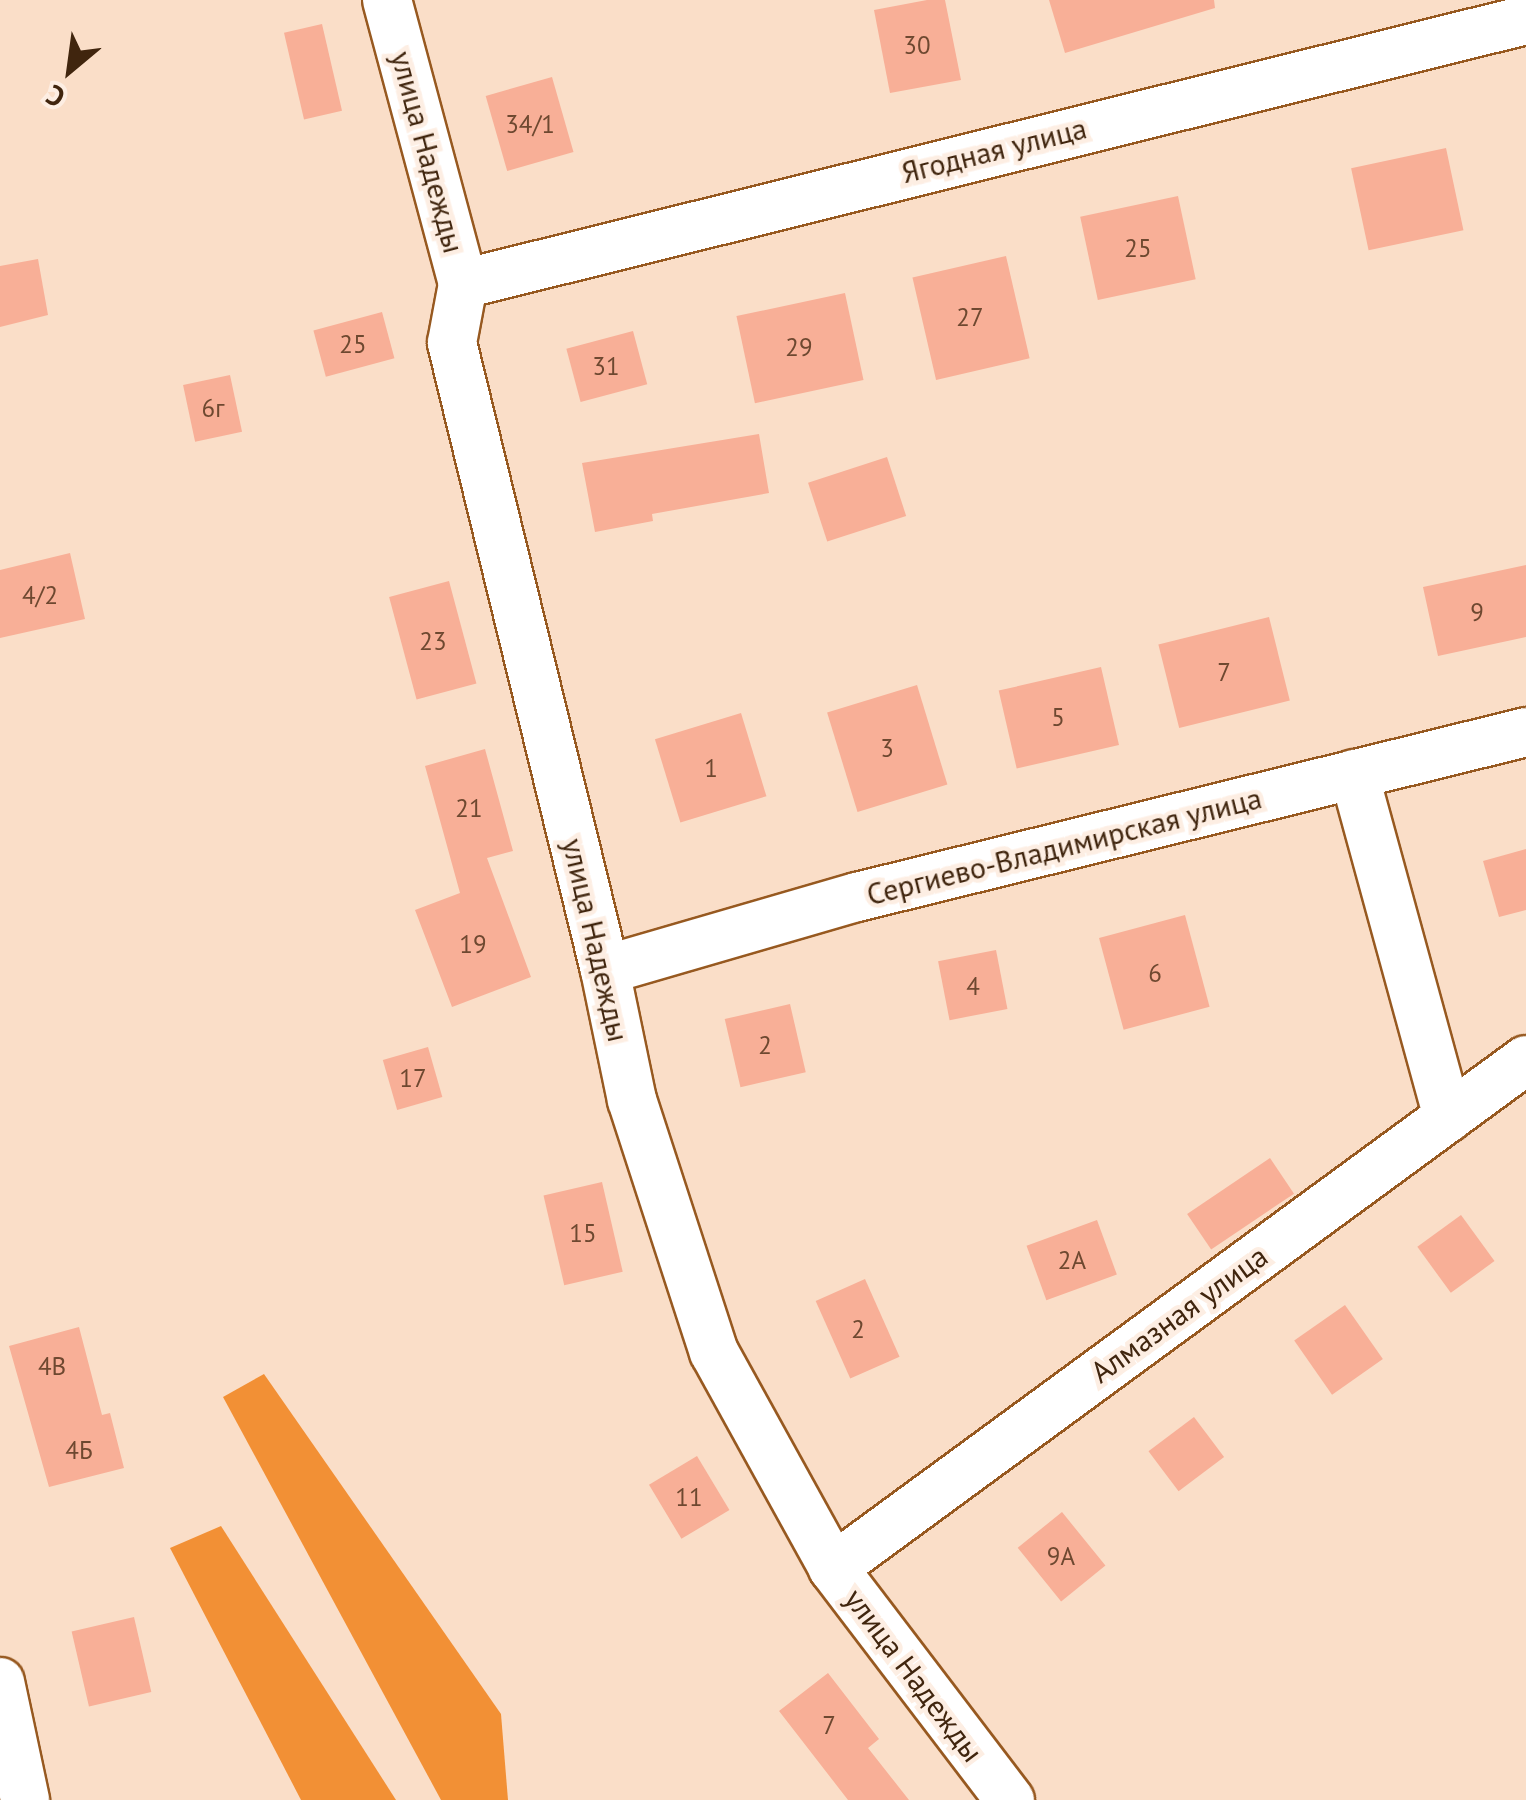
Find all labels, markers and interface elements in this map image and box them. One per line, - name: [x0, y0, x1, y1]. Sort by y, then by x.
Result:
- north arrow: [20, 20, 120, 120]
- house number: 30: [903, 30, 931, 60]
- street label: улица Надежды: [384, 47, 472, 257]
- text: С: [39, 77, 71, 117]
- house number: 34/1: [505, 109, 555, 139]
- street label: Ягодная улица: [898, 110, 1090, 190]
- house number: 25: [1124, 233, 1152, 263]
- house number: 27: [956, 302, 984, 332]
- house number: 25: [339, 329, 367, 359]
- house number: 29: [785, 332, 813, 362]
- house number: 31: [592, 351, 620, 381]
- house number: 6г: [202, 393, 224, 423]
- house number: 4/2: [22, 580, 58, 610]
- house number: 9: [1470, 597, 1484, 627]
- house number: 23: [419, 626, 447, 656]
- house number: 7: [1217, 657, 1231, 687]
- house number: 5: [1051, 702, 1065, 732]
- house number: 3: [880, 733, 894, 763]
- house number: 1: [704, 753, 718, 783]
- street label: Сергиево-Владимирская улица: [863, 779, 1265, 913]
- house number: 21: [455, 793, 483, 823]
- street label: улица Надежды: [555, 835, 637, 1045]
- house number: 19: [459, 929, 487, 959]
- house number: 6: [1148, 958, 1162, 988]
- house number: 4: [966, 971, 980, 1001]
- house number: 2: [758, 1030, 772, 1060]
- house number: 17: [399, 1063, 427, 1093]
- house number: 15: [569, 1218, 597, 1248]
- street label: Алмазная улица: [1084, 1238, 1274, 1390]
- house number: 2А: [1058, 1245, 1086, 1275]
- house number: 2: [851, 1314, 865, 1344]
- house number: 4В: [38, 1351, 66, 1381]
- house number: 4Б: [65, 1435, 93, 1465]
- house number: 11: [675, 1482, 703, 1512]
- house number: 9А: [1047, 1541, 1075, 1571]
- street label: улица Надежды: [837, 1581, 991, 1769]
- house number: 7: [822, 1710, 836, 1740]

